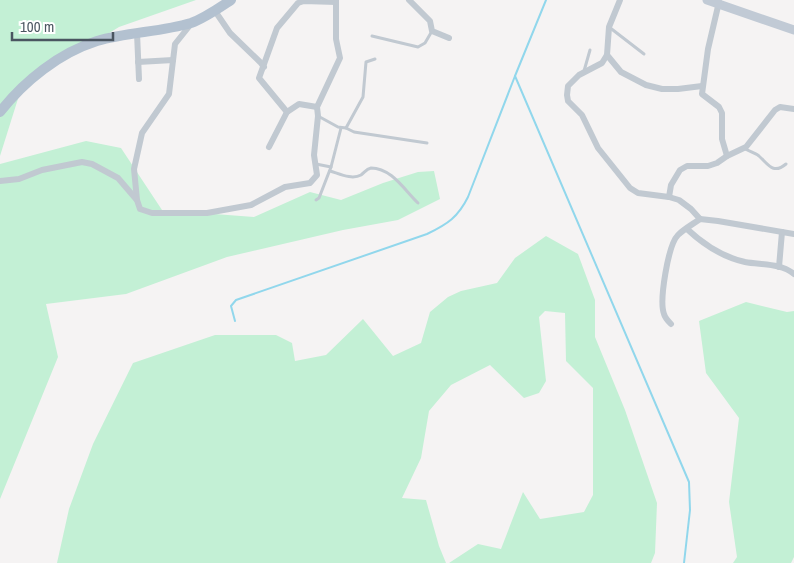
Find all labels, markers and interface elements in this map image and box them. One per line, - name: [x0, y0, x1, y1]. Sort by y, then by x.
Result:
- scale bar: [12, 10, 114, 42]
- text: 100 m: [20, 16, 54, 37]

